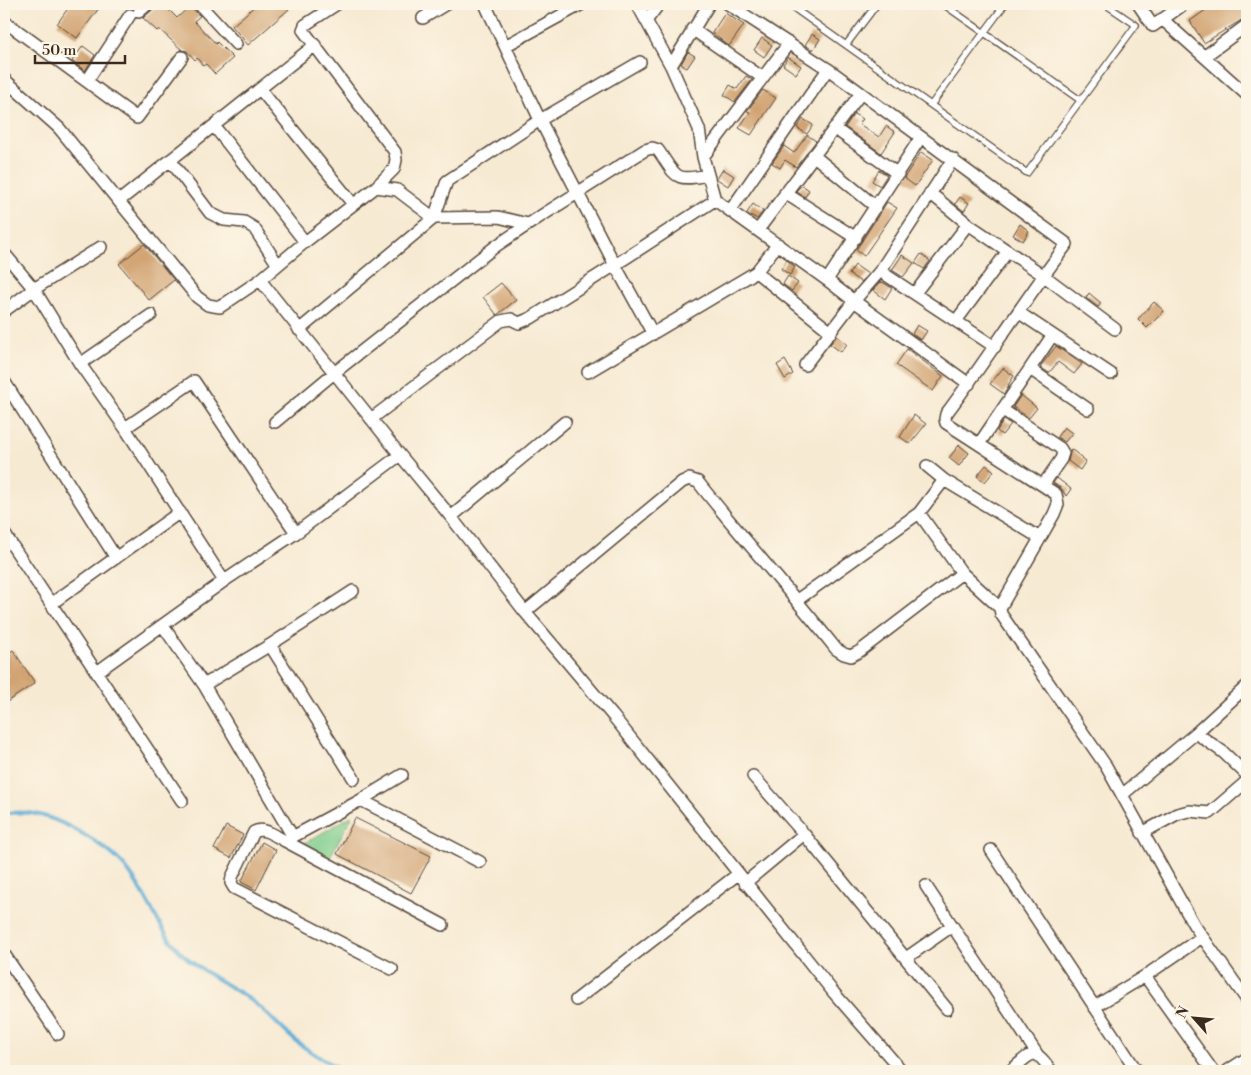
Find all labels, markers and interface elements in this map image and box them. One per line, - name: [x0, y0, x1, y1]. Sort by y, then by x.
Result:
- scale bar: [35, 32, 125, 64]
- text: 50 m: [42, 41, 76, 60]
- north arrow: [1168, 992, 1218, 1042]
- text: N: [1173, 1004, 1194, 1022]

